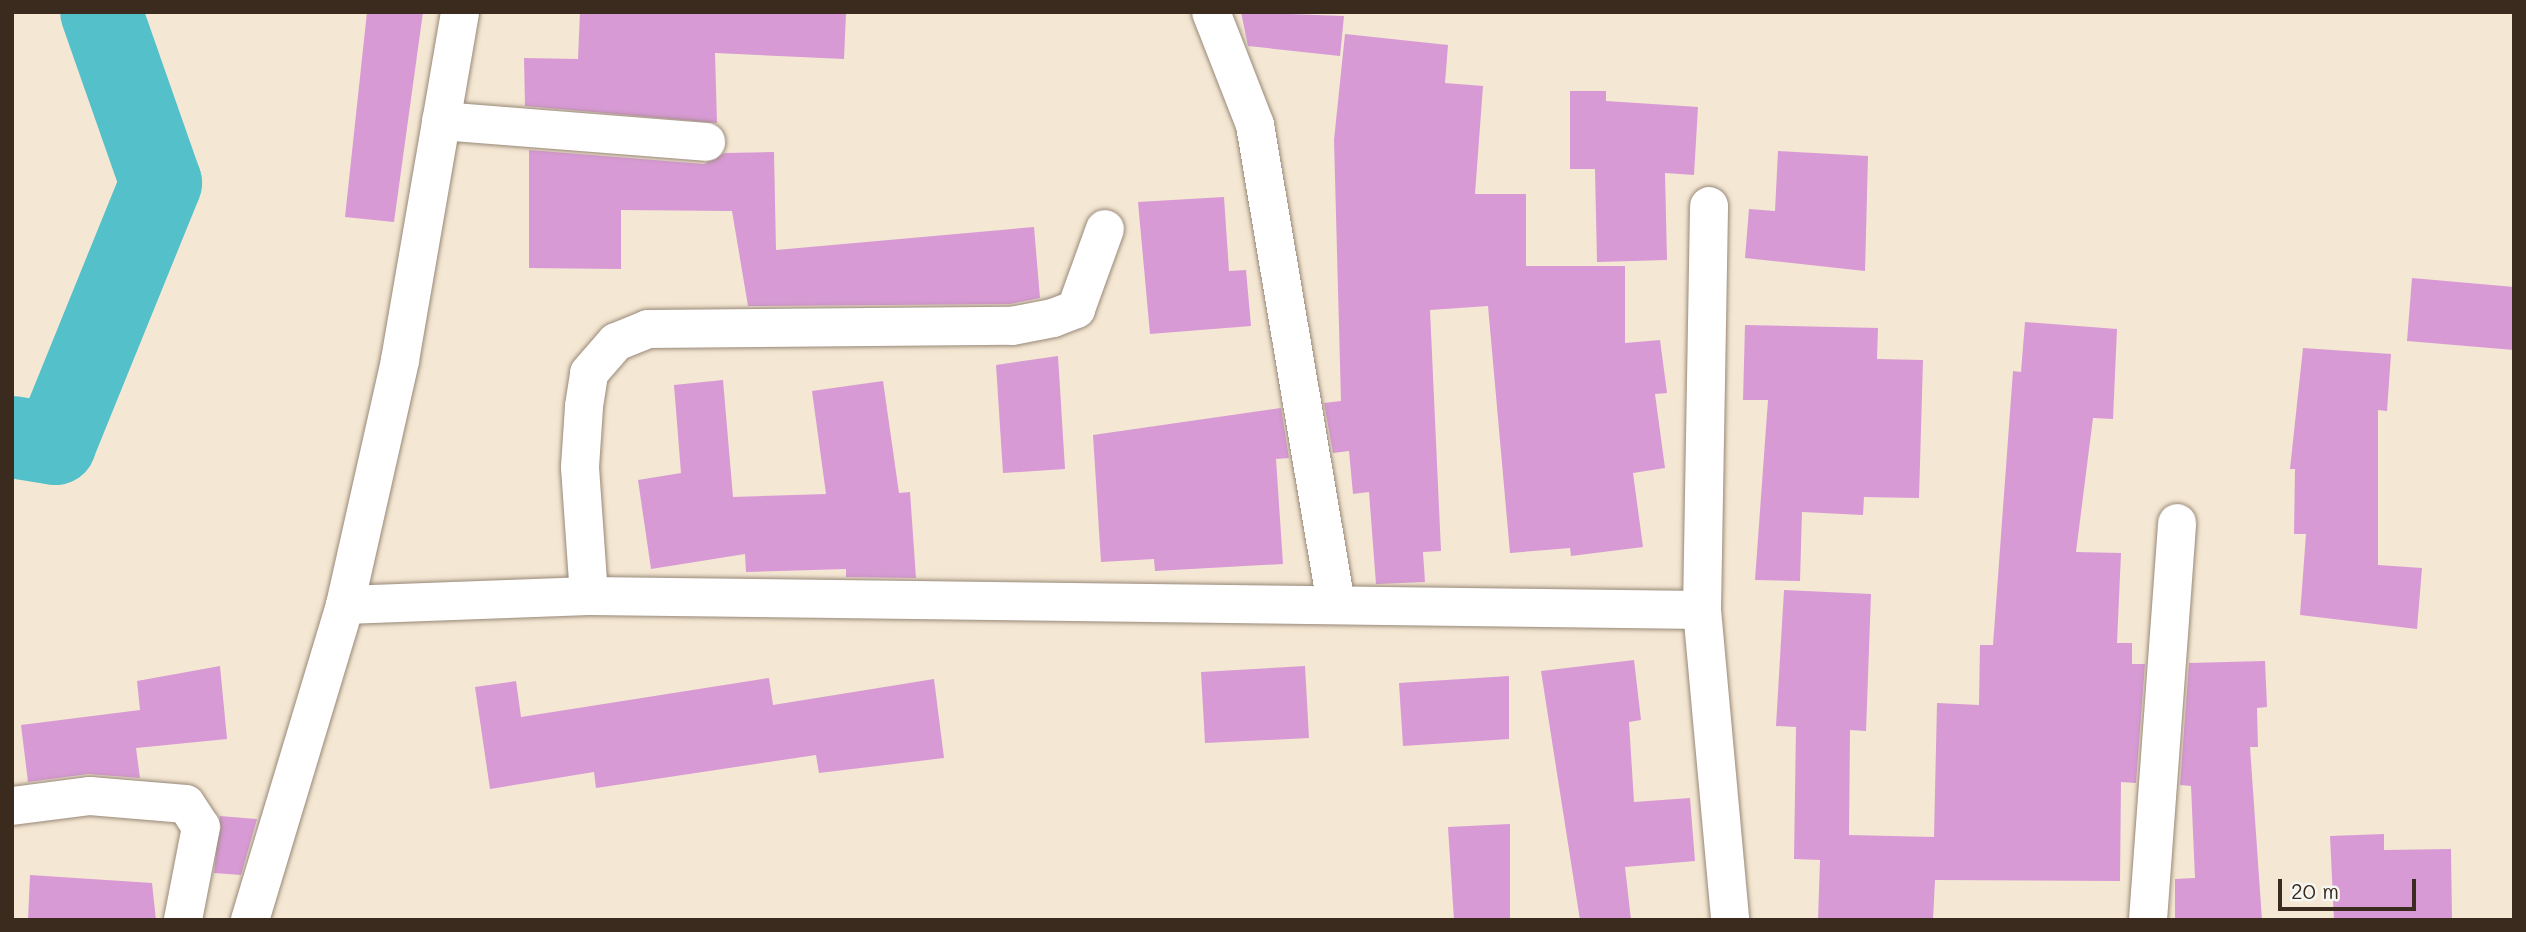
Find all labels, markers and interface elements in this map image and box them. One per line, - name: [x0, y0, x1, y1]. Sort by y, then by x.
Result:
- scale bar: [2281, 866, 2419, 910]
- text: 20 m: [2291, 877, 2339, 904]

